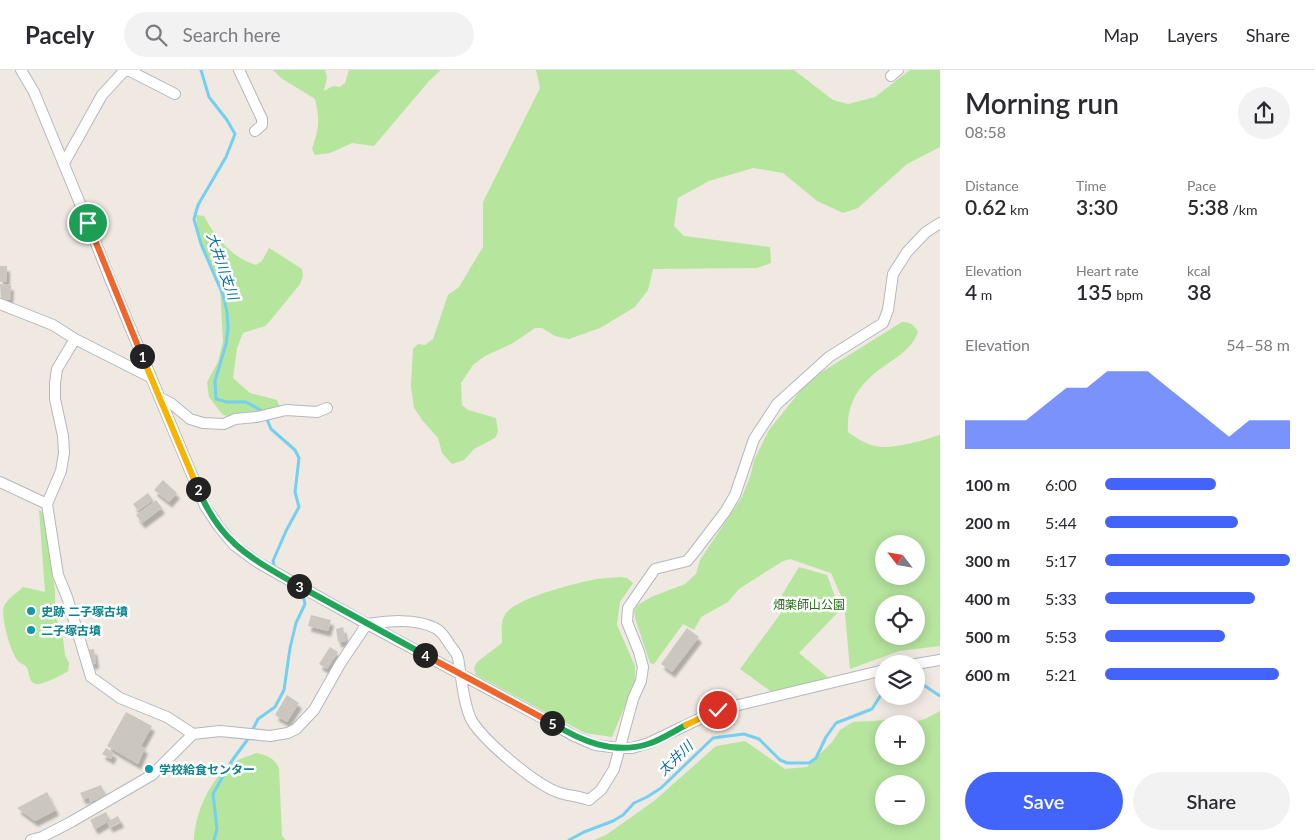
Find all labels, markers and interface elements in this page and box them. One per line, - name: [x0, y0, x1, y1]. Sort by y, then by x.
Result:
- search box: [124, 12, 474, 57]
- text: Pacely: [25, 20, 94, 49]
- icon: search: [142, 21, 170, 49]
- text: Search here: [182, 23, 280, 46]
- text: Map: [1103, 24, 1139, 46]
- text: Layers: [1167, 24, 1218, 46]
- text: Share: [1246, 24, 1290, 46]
- text: Morning run: [965, 86, 1119, 120]
- button: share: [1238, 87, 1290, 139]
- text: 08:58: [965, 122, 1006, 141]
- text: Distance: [965, 177, 1019, 194]
- text: Time: [1076, 177, 1107, 194]
- text: Pace: [1187, 177, 1216, 194]
- text: 0.62: [965, 194, 1007, 219]
- text: 3:30: [1076, 194, 1118, 219]
- text: 5:38: [1187, 194, 1229, 219]
- text: km: [1007, 201, 1029, 218]
- text: /km: [1229, 201, 1257, 218]
- pin: [67, 202, 109, 244]
- icon: arrive: [74, 209, 102, 237]
- water label: 大井川支川: [204, 230, 243, 304]
- text: Elevation: [965, 262, 1022, 279]
- text: Heart rate: [1076, 262, 1139, 279]
- text: kcal: [1187, 262, 1211, 279]
- text: 4: [965, 279, 977, 304]
- text: 135: [1076, 279, 1113, 304]
- text: 38: [1187, 279, 1211, 304]
- text: m: [977, 286, 992, 303]
- text: bpm: [1113, 286, 1143, 303]
- text: Elevation: [965, 335, 1030, 354]
- text: 54–58 m: [1226, 335, 1290, 354]
- pin: 1: [130, 344, 154, 368]
- text: 1: [138, 348, 147, 365]
- text: 100 m: [965, 475, 1010, 494]
- text: 6:00: [1045, 475, 1077, 494]
- pin: 2: [186, 476, 210, 502]
- text: 2: [194, 481, 203, 498]
- text: 200 m: [965, 513, 1010, 532]
- text: 5:44: [1045, 513, 1077, 532]
- north arrow: [875, 535, 925, 585]
- map controls: [875, 535, 925, 825]
- text: 300 m: [965, 551, 1010, 570]
- text: 5:17: [1045, 551, 1077, 570]
- pin: 3: [286, 574, 312, 598]
- text: 3: [295, 578, 304, 595]
- text: 400 m: [965, 589, 1010, 608]
- text: 5:33: [1045, 589, 1077, 608]
- button: locate: [875, 595, 925, 645]
- park label: 畑薬師山公園: [773, 597, 845, 612]
- place label: 史跡 二子塚古墳: [41, 604, 128, 619]
- marker: 史跡 二子塚古墳: [25, 605, 37, 617]
- place label: 二子塚古墳: [41, 623, 101, 638]
- marker: 二子塚古墳: [25, 624, 37, 636]
- text: 500 m: [965, 627, 1010, 646]
- text: 5:53: [1045, 627, 1077, 646]
- pin: 4: [412, 642, 438, 668]
- text: 4: [421, 647, 430, 664]
- button: layers: [875, 655, 925, 705]
- text: 600 m: [965, 665, 1010, 684]
- text: 5:21: [1045, 665, 1077, 684]
- pin: [697, 689, 739, 731]
- icon: check: [704, 696, 732, 724]
- pin: 5: [540, 710, 564, 736]
- text: 5: [548, 715, 557, 732]
- button: +: [875, 715, 925, 765]
- water label: 太井川: [654, 736, 697, 779]
- place label: 学校給食センター: [159, 762, 255, 777]
- marker: 学校給食センター: [143, 763, 155, 775]
- button: Save: [965, 772, 1123, 830]
- button: Share: [1133, 772, 1290, 830]
- button: −: [875, 775, 925, 825]

